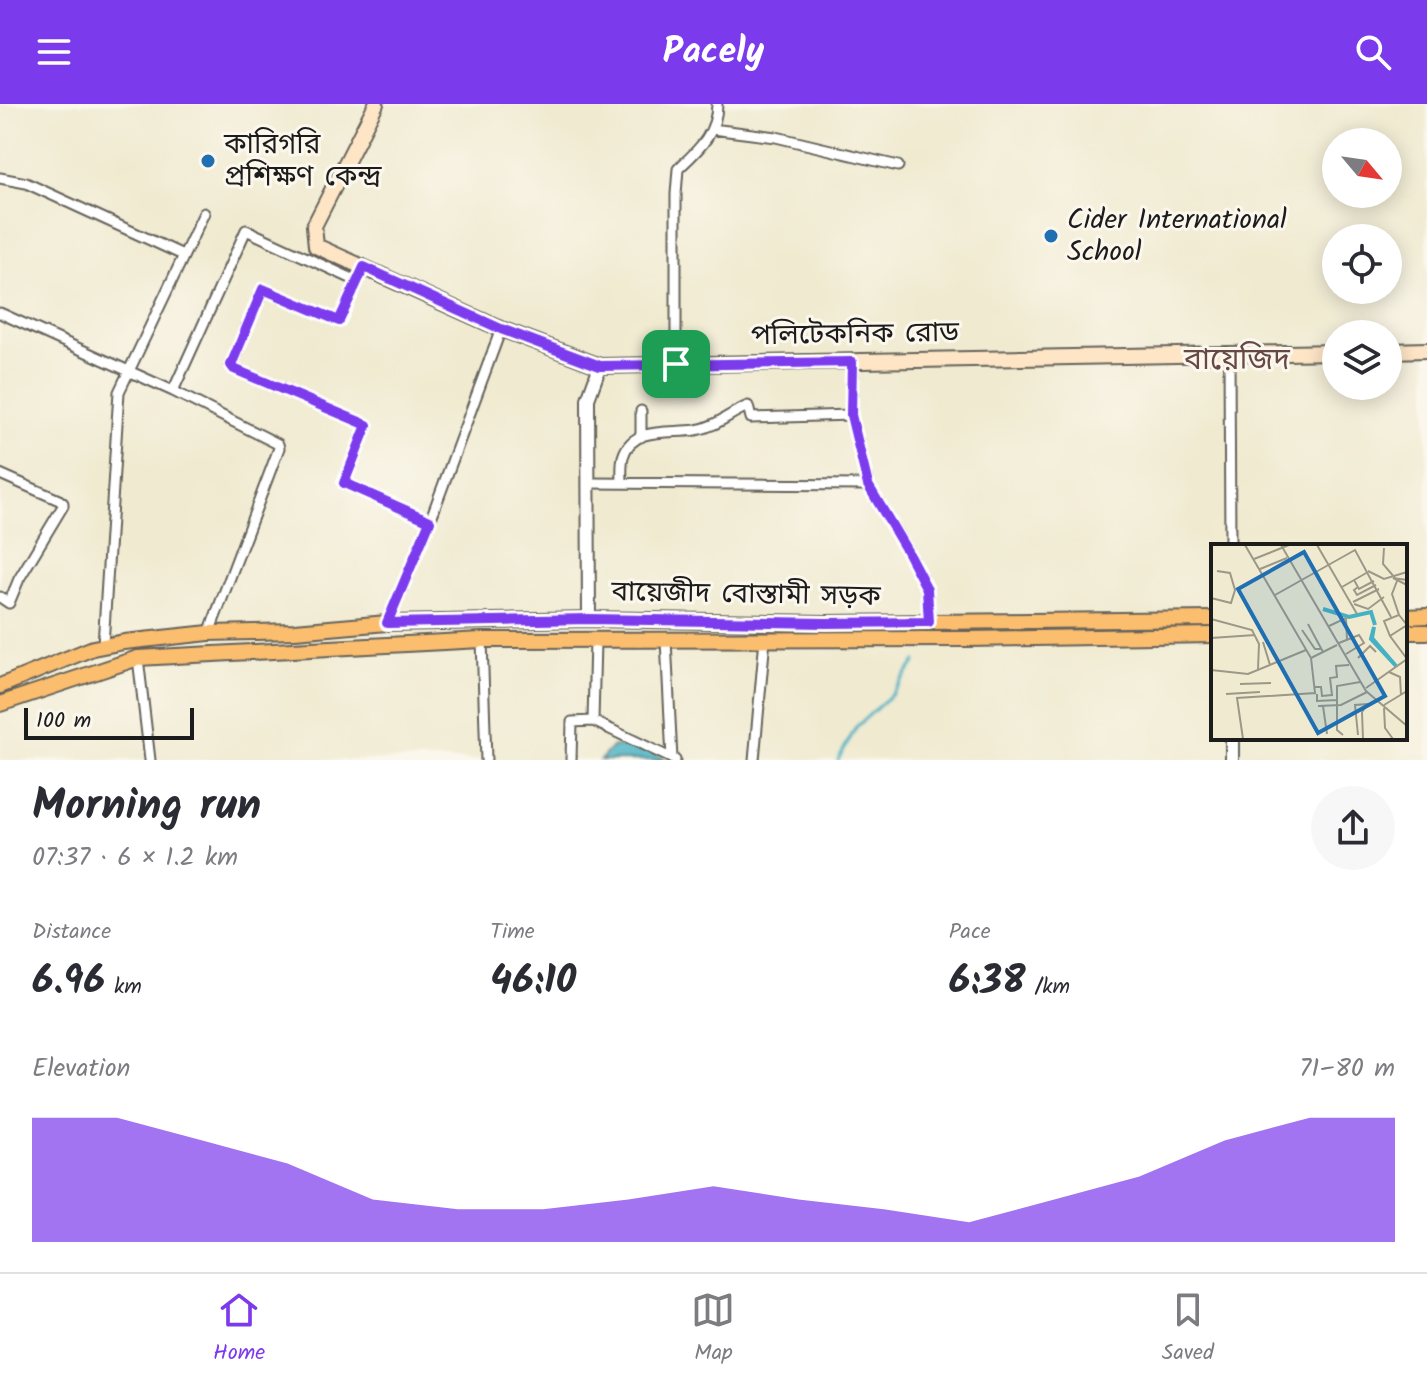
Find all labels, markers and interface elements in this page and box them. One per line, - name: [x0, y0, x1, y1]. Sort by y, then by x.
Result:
- text: Pacely: [663, 24, 764, 81]
- icon: menu: [32, 30, 76, 74]
- icon: search: [1351, 30, 1395, 74]
- place label: কারিগরি প্রশিক্ষণ কেন্দ্র: [223, 123, 383, 200]
- north arrow: [1322, 128, 1402, 208]
- map controls: [1322, 128, 1402, 400]
- marker: কারিগরি প্রশিক্ষণ কেন্দ্র: [199, 152, 217, 170]
- place label: Cider International School: [1067, 198, 1287, 275]
- button: locate: [1322, 224, 1402, 304]
- marker: Cider International School: [1042, 227, 1060, 245]
- street label: পলিটেকনিক রোড: [750, 311, 961, 359]
- button: layers: [1322, 320, 1402, 400]
- pin: [642, 330, 710, 398]
- district label: বায়েজিদ: [1183, 337, 1290, 385]
- icon: arrive: [654, 342, 698, 386]
- inset map: [1211, 544, 1407, 740]
- street label: বায়েজীদ বোস্তামী সড়ক: [610, 570, 881, 620]
- scale bar: [24, 704, 194, 740]
- text: 100 m: [36, 704, 91, 739]
- text: Morning run: [32, 772, 261, 842]
- button: share: [1311, 786, 1395, 870]
- text: 07:37 · 6 × 1.2 km: [32, 837, 238, 879]
- text: Distance: [32, 915, 111, 950]
- text: Time: [490, 915, 535, 950]
- text: Pace: [949, 915, 991, 950]
- text: 6.96: [32, 950, 105, 1014]
- text: 46:10: [490, 950, 576, 1014]
- text: 6:38: [949, 950, 1026, 1014]
- text: km: [105, 970, 142, 1005]
- text: /km: [1026, 970, 1070, 1005]
- text: Elevation: [32, 1048, 130, 1090]
- text: 71–80 m: [1299, 1048, 1395, 1090]
- tab: Home: [213, 1288, 265, 1371]
- tab: Map: [691, 1288, 735, 1371]
- tab: Saved: [1162, 1288, 1214, 1371]

